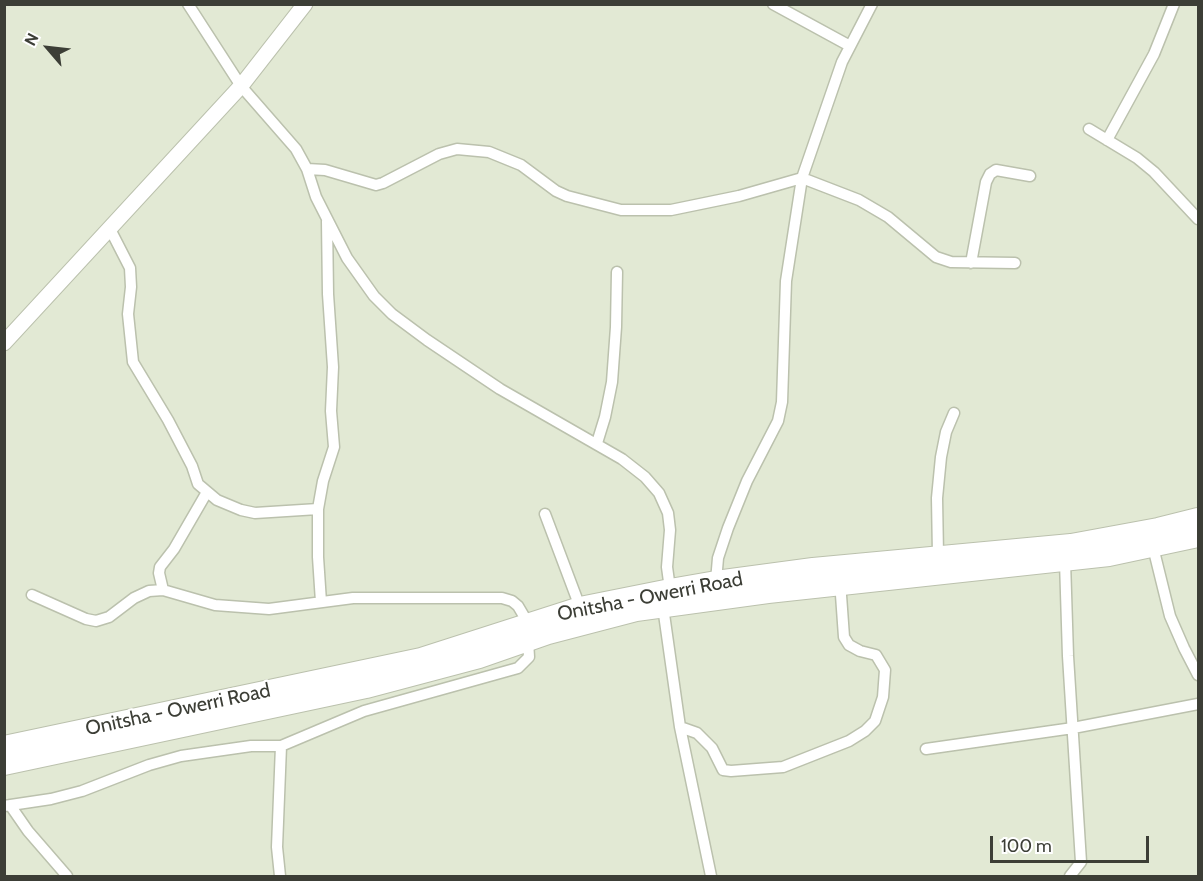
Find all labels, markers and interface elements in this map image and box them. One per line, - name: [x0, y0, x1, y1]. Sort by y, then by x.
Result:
- north arrow: [18, 18, 78, 78]
- text: N: [21, 30, 43, 49]
- street label: Onitsha - Owerri Road: [555, 567, 745, 627]
- street label: Onitsha - Owerri Road: [83, 679, 273, 741]
- scale bar: [993, 824, 1152, 862]
- text: 100 m: [1001, 835, 1052, 857]

